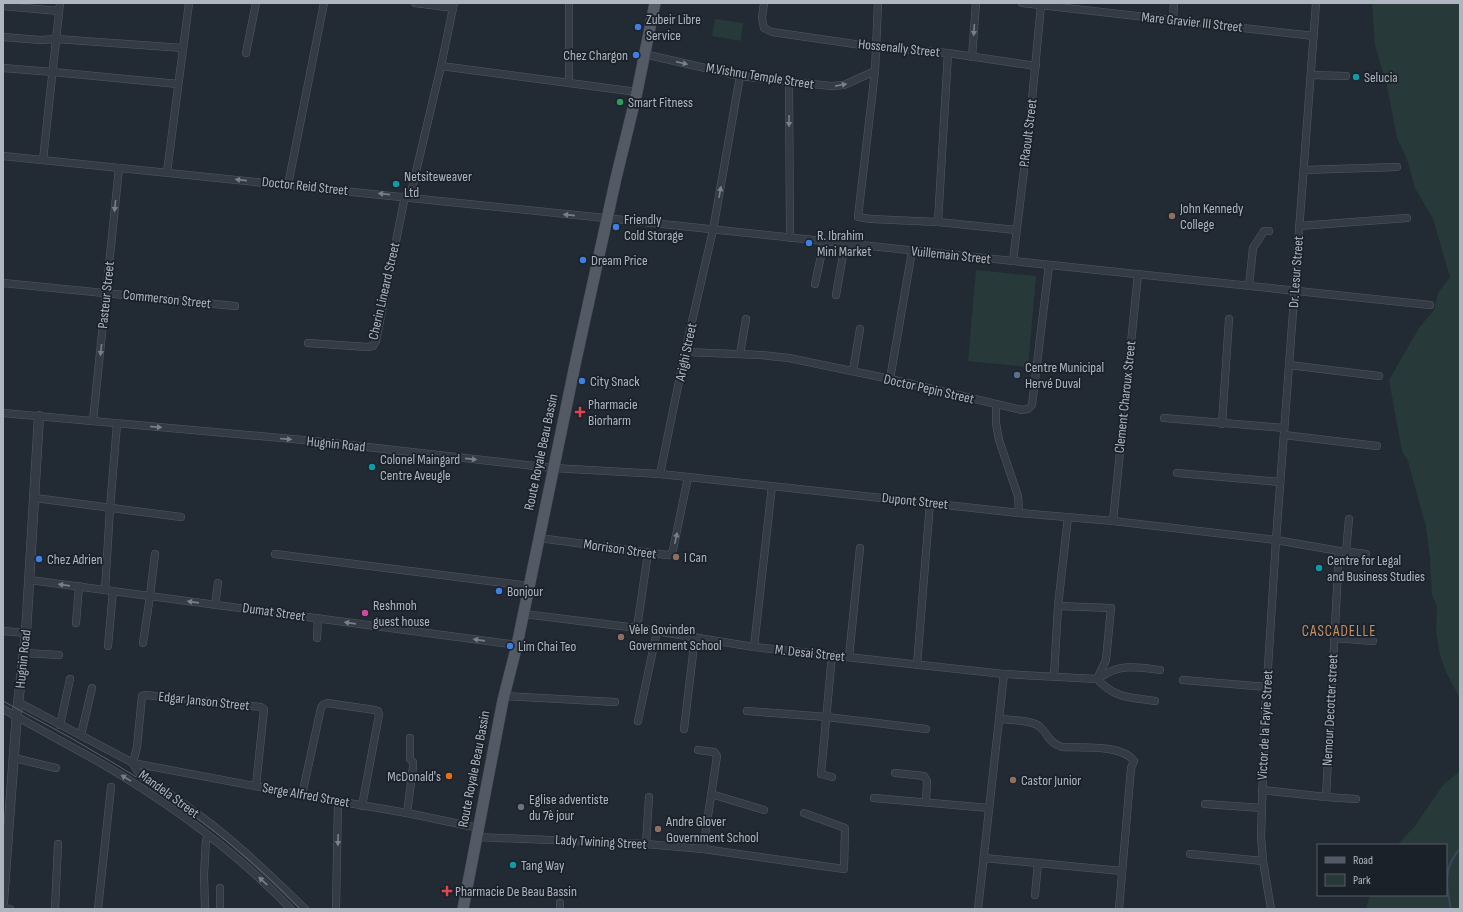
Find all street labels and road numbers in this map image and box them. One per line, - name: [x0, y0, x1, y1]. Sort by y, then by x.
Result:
- street label: Mare Gravier III Street: [1141, 8, 1243, 36]
- street label: Hossenally Street: [857, 35, 941, 61]
- street label: M.Vishnu Temple Street: [705, 59, 815, 93]
- street label: P.Raoult Street: [1015, 98, 1041, 168]
- street label: Doctor Reid Street: [261, 173, 349, 199]
- street label: Dr. Lesur Street: [1285, 235, 1307, 309]
- street label: Cherin Lineard Street: [365, 241, 403, 341]
- street label: Vuillemain Street: [910, 242, 992, 268]
- street label: Pasteur Street: [94, 261, 118, 329]
- street label: Commerson Street: [122, 286, 212, 312]
- street label: Arighi Street: [671, 321, 700, 384]
- street label: Clement Charoux Street: [1111, 340, 1139, 454]
- street label: Doctor Pepin Street: [882, 370, 976, 408]
- street label: Route Royale Beau Bassin: [520, 392, 562, 512]
- street label: Hugnin Road: [306, 432, 366, 456]
- street label: Dupont Street: [881, 489, 949, 513]
- street label: Morrison Street: [582, 535, 658, 563]
- street label: Dumat Street: [242, 599, 306, 625]
- street label: Hugnin Road: [11, 629, 35, 689]
- street label: M. Desai Street: [774, 641, 846, 665]
- street label: Nemour Decotter street: [1319, 653, 1341, 767]
- street label: Victor de la Fayie Street: [1254, 669, 1276, 781]
- street label: Edgar Janson Street: [158, 688, 250, 714]
- street label: Route Royale Beau Bassin: [454, 709, 494, 829]
- street label: Mandela Street: [135, 766, 203, 822]
- street label: Serge Alfred Street: [261, 779, 351, 811]
- street label: Lady Twining Street: [555, 831, 647, 853]

